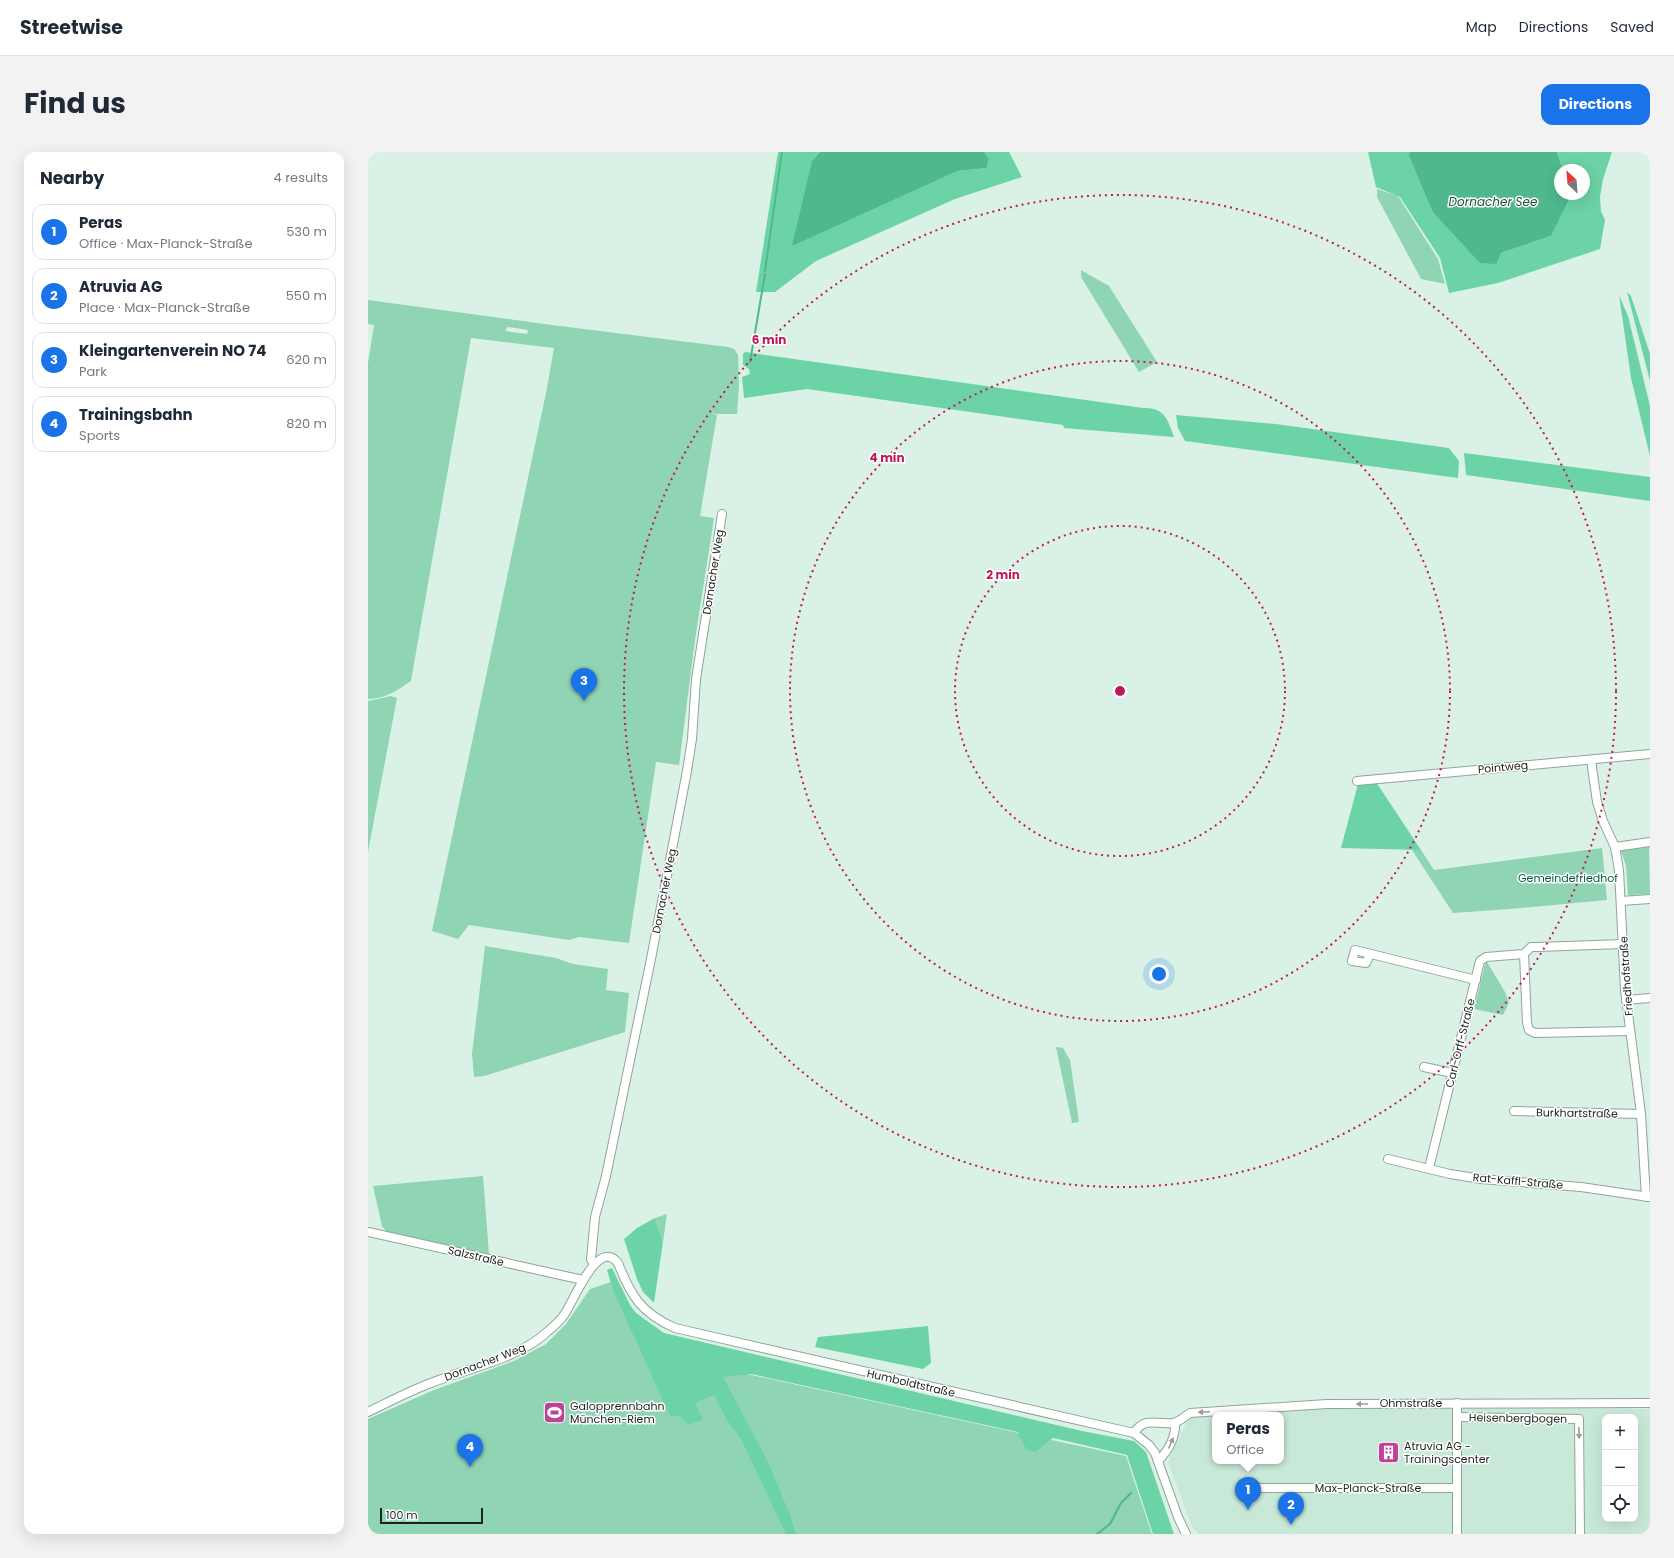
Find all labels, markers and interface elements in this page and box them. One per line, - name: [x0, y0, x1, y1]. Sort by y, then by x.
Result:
- text: Streetwise: [20, 14, 123, 41]
- text: Map: [1466, 17, 1497, 37]
- text: Directions: [1519, 17, 1588, 37]
- text: Saved: [1610, 17, 1654, 37]
- text: Find us: [24, 84, 126, 123]
- button: Directions: [1541, 84, 1650, 125]
- north arrow: [1554, 164, 1590, 200]
- text: Nearby: [40, 166, 104, 190]
- text: 4 results: [274, 168, 328, 187]
- water label: Dornacher See: [1449, 193, 1538, 210]
- text: Peras: [79, 212, 123, 233]
- text: 1: [52, 222, 56, 241]
- text: 530 m: [286, 222, 327, 241]
- text: Office · Max-Planck-Straße: [79, 234, 253, 253]
- text: Atruvia AG: [79, 276, 162, 297]
- text: 2: [50, 286, 58, 305]
- text: 550 m: [286, 286, 327, 305]
- text: Place · Max-Planck-Straße: [79, 298, 250, 317]
- text: 6 min: [752, 331, 786, 348]
- text: Kleingartenverein NO 74: [79, 340, 266, 361]
- text: 3: [50, 350, 58, 369]
- text: 620 m: [286, 350, 327, 369]
- text: Park: [79, 362, 107, 381]
- text: Trainingsbahn: [79, 404, 193, 425]
- text: 4: [50, 414, 58, 433]
- text: 820 m: [286, 414, 327, 433]
- text: Sports: [79, 426, 120, 445]
- text: 4 min: [869, 449, 905, 466]
- street label: Dornacher Weg: [698, 528, 728, 616]
- text: 2 min: [986, 566, 1020, 583]
- pin: 3: [571, 668, 597, 701]
- centre of rings: [1113, 684, 1127, 698]
- street label: Pointweg: [1477, 757, 1529, 777]
- street label: Dornacher Weg: [648, 847, 680, 935]
- park label: Gemeindefriedhof: [1518, 870, 1618, 886]
- street label: Friedhofstraße: [1615, 935, 1637, 1016]
- your location: [1149, 964, 1169, 984]
- street label: Carl-Orff-Straße: [1441, 997, 1479, 1089]
- street label: Burkhartstraße: [1536, 1104, 1618, 1122]
- street label: Rat-Kaffl-Straße: [1472, 1169, 1564, 1193]
- street label: Salzstraße: [446, 1242, 506, 1270]
- street label: Dornacher Weg: [442, 1339, 528, 1385]
- street label: Humboldtstraße: [865, 1365, 957, 1401]
- street label: Ohmstraße: [1380, 1395, 1442, 1411]
- place label: Galopprennbahn München-Riem: [570, 1398, 665, 1427]
- sports icon: Galopprennbahn München-Riem: [542, 1399, 568, 1425]
- one-way arrow: [1356, 1400, 1368, 1407]
- one-way arrow: [1197, 1409, 1210, 1415]
- street label: Heisenbergbogen: [1469, 1409, 1567, 1427]
- popup: [1212, 1412, 1284, 1464]
- map controls: [1602, 1414, 1638, 1522]
- button: +: [1602, 1414, 1638, 1450]
- text: Peras: [1226, 1418, 1270, 1439]
- one-way arrow: [1576, 1427, 1582, 1440]
- pin: 4: [457, 1434, 483, 1467]
- one-way arrow: [1168, 1437, 1174, 1449]
- place label: Atruvia AG - Trainingscenter: [1404, 1438, 1490, 1467]
- building icon: Atruvia AG - Trainingscenter: [1376, 1439, 1402, 1465]
- text: Office: [1226, 1440, 1264, 1459]
- button: −: [1602, 1450, 1638, 1486]
- pin: 1: [1235, 1477, 1261, 1510]
- street label: Max-Planck-Straße: [1315, 1480, 1421, 1496]
- button: locate: [1602, 1486, 1638, 1522]
- pin: 2: [1278, 1492, 1304, 1525]
- scale bar: [380, 1506, 483, 1525]
- text: 100 m: [386, 1507, 418, 1523]

